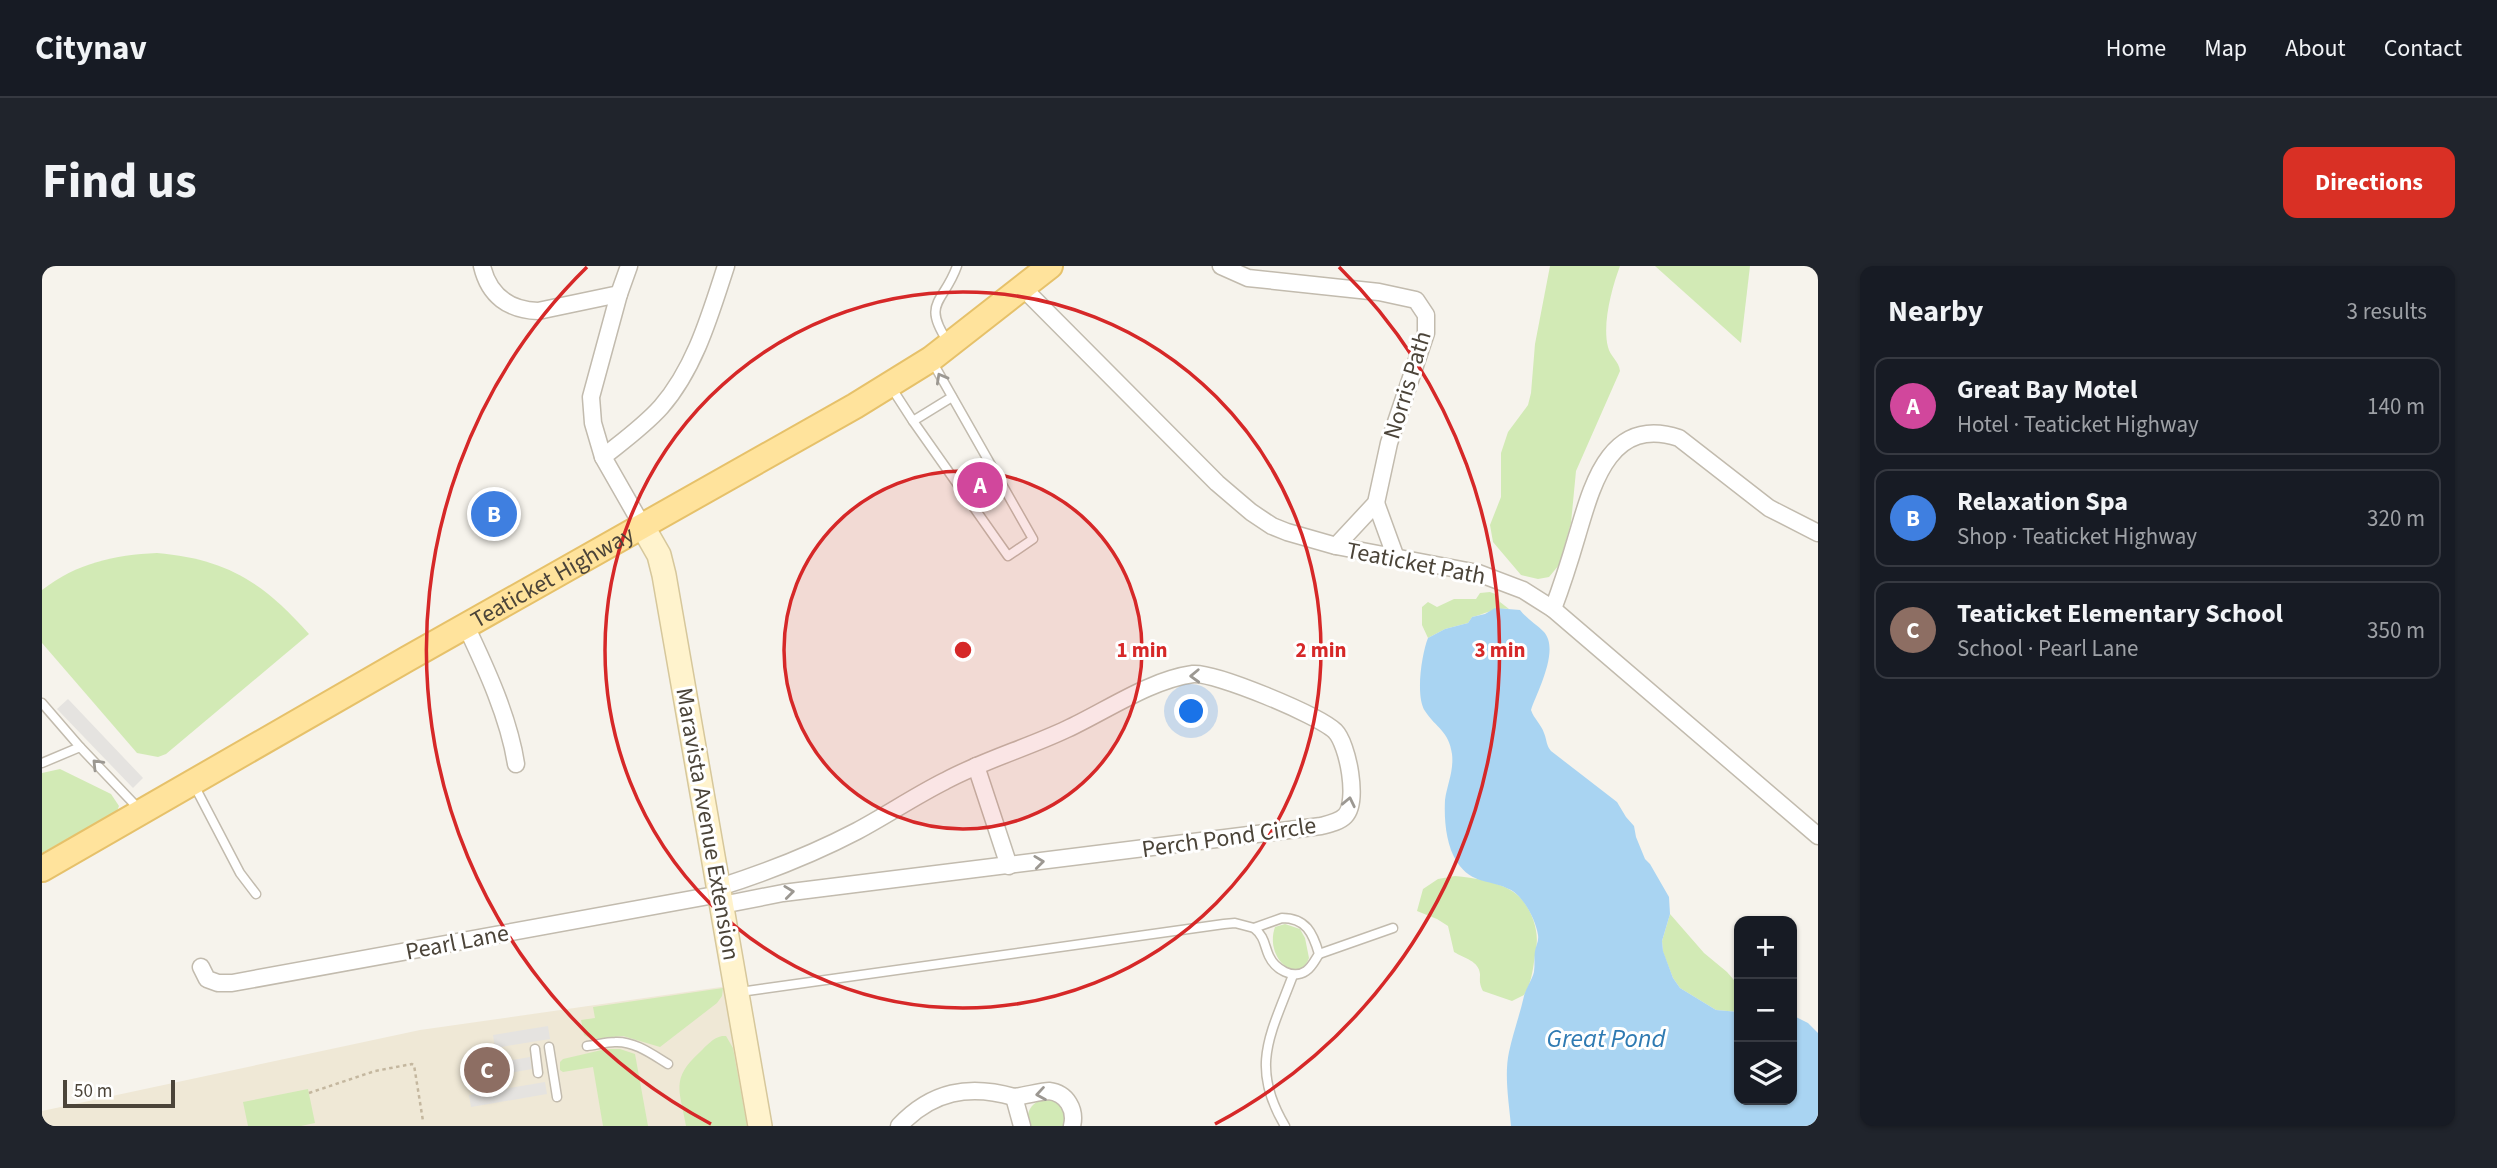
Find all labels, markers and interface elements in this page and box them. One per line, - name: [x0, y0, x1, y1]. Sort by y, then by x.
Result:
- text: Citynav: [35, 25, 147, 72]
- text: Home: [2106, 31, 2166, 66]
- text: Map: [2204, 31, 2247, 66]
- text: About: [2285, 31, 2346, 66]
- text: Contact: [2384, 31, 2462, 66]
- text: Find us: [42, 147, 197, 217]
- button: Directions: [2283, 147, 2455, 218]
- text: Nearby: [1888, 290, 1983, 333]
- text: 3 results: [2347, 295, 2427, 328]
- street label: Norris Path: [1374, 327, 1441, 444]
- text: Great Bay Motel: [1957, 371, 2137, 408]
- one-way arrow: [936, 372, 949, 385]
- text: A: [1906, 390, 1920, 423]
- text: 140 m: [2367, 390, 2425, 423]
- text: Hotel · Teaticket Highway: [1957, 408, 2199, 441]
- pin: A: [957, 459, 1003, 511]
- text: Relaxation Spa: [1957, 483, 2128, 520]
- pin: B: [471, 488, 517, 540]
- text: B: [1906, 502, 1920, 535]
- text: 320 m: [2367, 502, 2425, 535]
- street label: Teaticket Highway: [464, 517, 641, 638]
- text: Shop · Teaticket Highway: [1957, 520, 2197, 553]
- street label: Teaticket Path: [1343, 533, 1489, 594]
- text: Teaticket Elementary School: [1957, 595, 2283, 632]
- text: C: [1906, 614, 1920, 647]
- text: 350 m: [2367, 614, 2425, 647]
- text: School · Pearl Lane: [1957, 632, 2138, 665]
- text: 1 min: [1116, 635, 1168, 665]
- text: 2 min: [1295, 635, 1347, 665]
- text: 3 min: [1474, 635, 1526, 665]
- centre of rings: [951, 638, 975, 662]
- one-way arrow: [1189, 668, 1200, 683]
- street label: Maravista Avenue Extension: [666, 685, 749, 963]
- your location: [1174, 694, 1208, 728]
- one-way arrow: [92, 759, 105, 772]
- one-way arrow: [1341, 796, 1356, 808]
- street label: Perch Pond Circle: [1140, 808, 1319, 867]
- one-way arrow: [1034, 854, 1045, 869]
- one-way arrow: [783, 885, 795, 900]
- street label: Pearl Lane: [402, 915, 512, 970]
- map controls: [1734, 916, 1797, 1105]
- button: +: [1734, 916, 1797, 979]
- button: −: [1734, 979, 1797, 1042]
- water label: Great Pond: [1547, 1020, 1666, 1057]
- button: layers: [1734, 1042, 1797, 1105]
- pin: C: [464, 1044, 510, 1096]
- scale bar: [63, 1077, 175, 1109]
- text: 50 m: [74, 1078, 112, 1105]
- one-way arrow: [1035, 1086, 1046, 1101]

